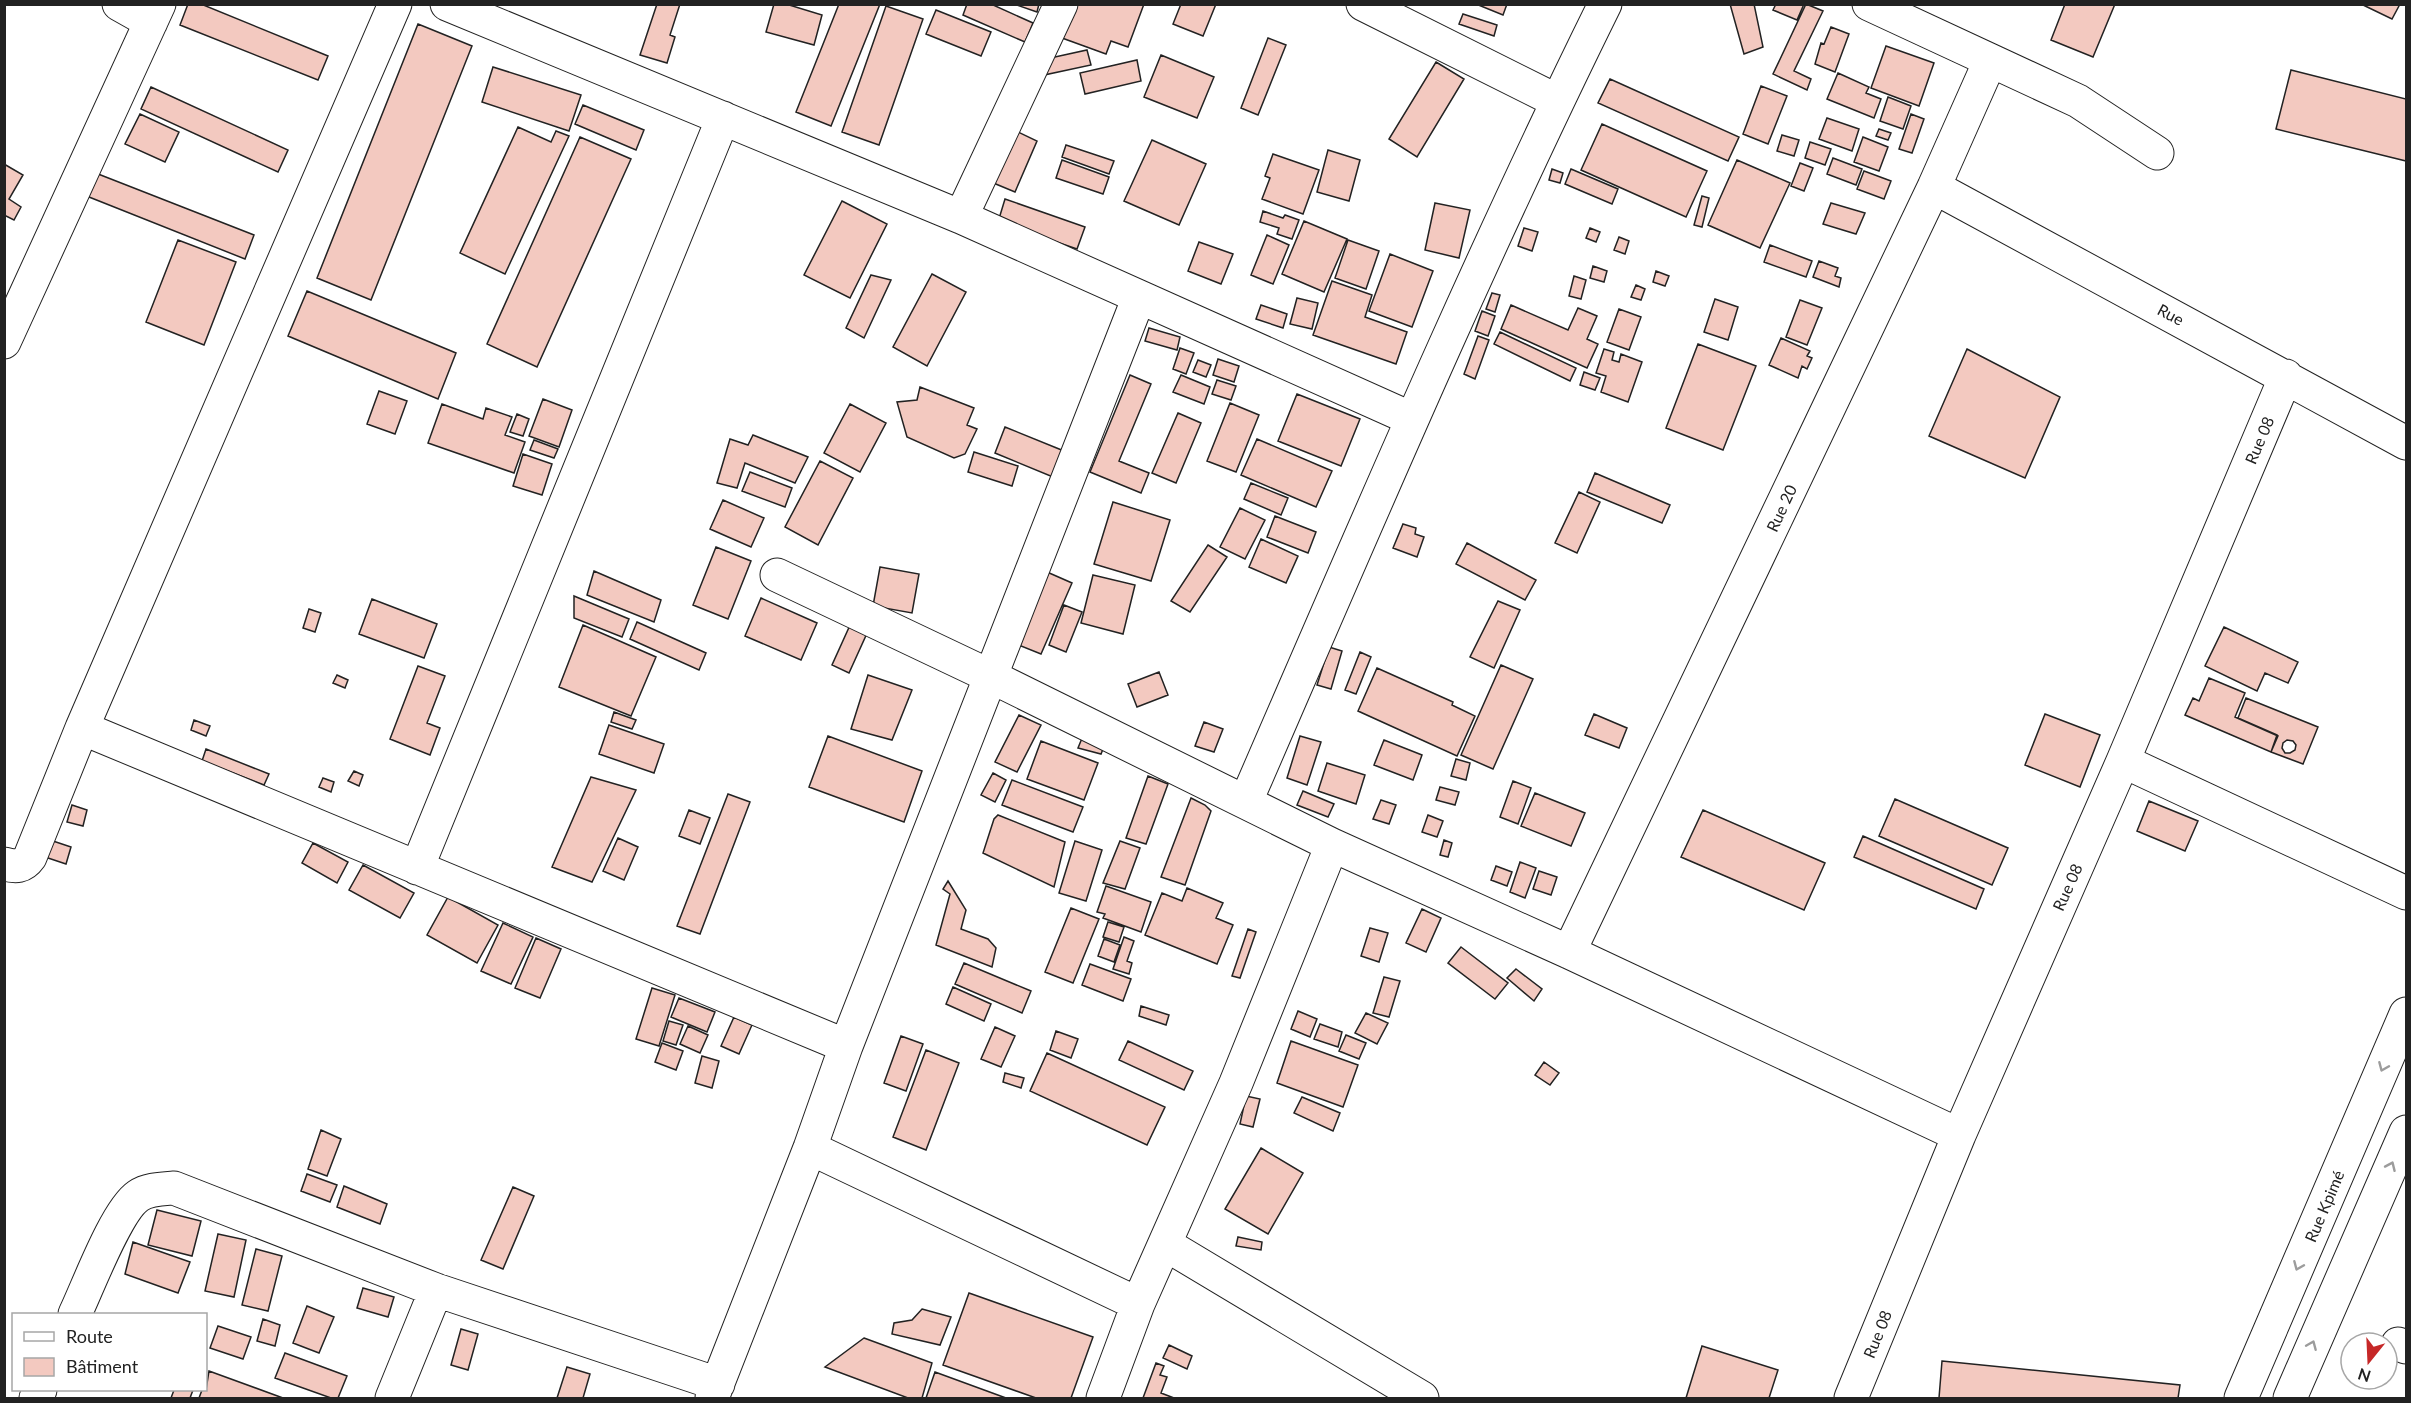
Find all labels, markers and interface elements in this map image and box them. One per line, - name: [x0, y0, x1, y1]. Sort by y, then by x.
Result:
- street label: Rue: [2155, 299, 2187, 329]
- street label: Rue 08: [2241, 413, 2277, 467]
- street label: Rue 20: [1762, 481, 1800, 535]
- street label: Rue 08: [2048, 860, 2086, 914]
- one-way arrow: [2379, 1061, 2391, 1072]
- one-way arrow: [2384, 1162, 2396, 1173]
- street label: Rue Kpimé: [2300, 1167, 2348, 1245]
- one-way arrow: [2293, 1259, 2305, 1270]
- street label: Rue 08: [1859, 1307, 1895, 1361]
- legend: [12, 1313, 207, 1391]
- text: Route: [66, 1325, 113, 1347]
- north arrow: [2339, 1331, 2399, 1391]
- one-way arrow: [2305, 1340, 2317, 1351]
- text: Bâtiment: [66, 1355, 139, 1377]
- text: N: [2355, 1365, 2373, 1387]

